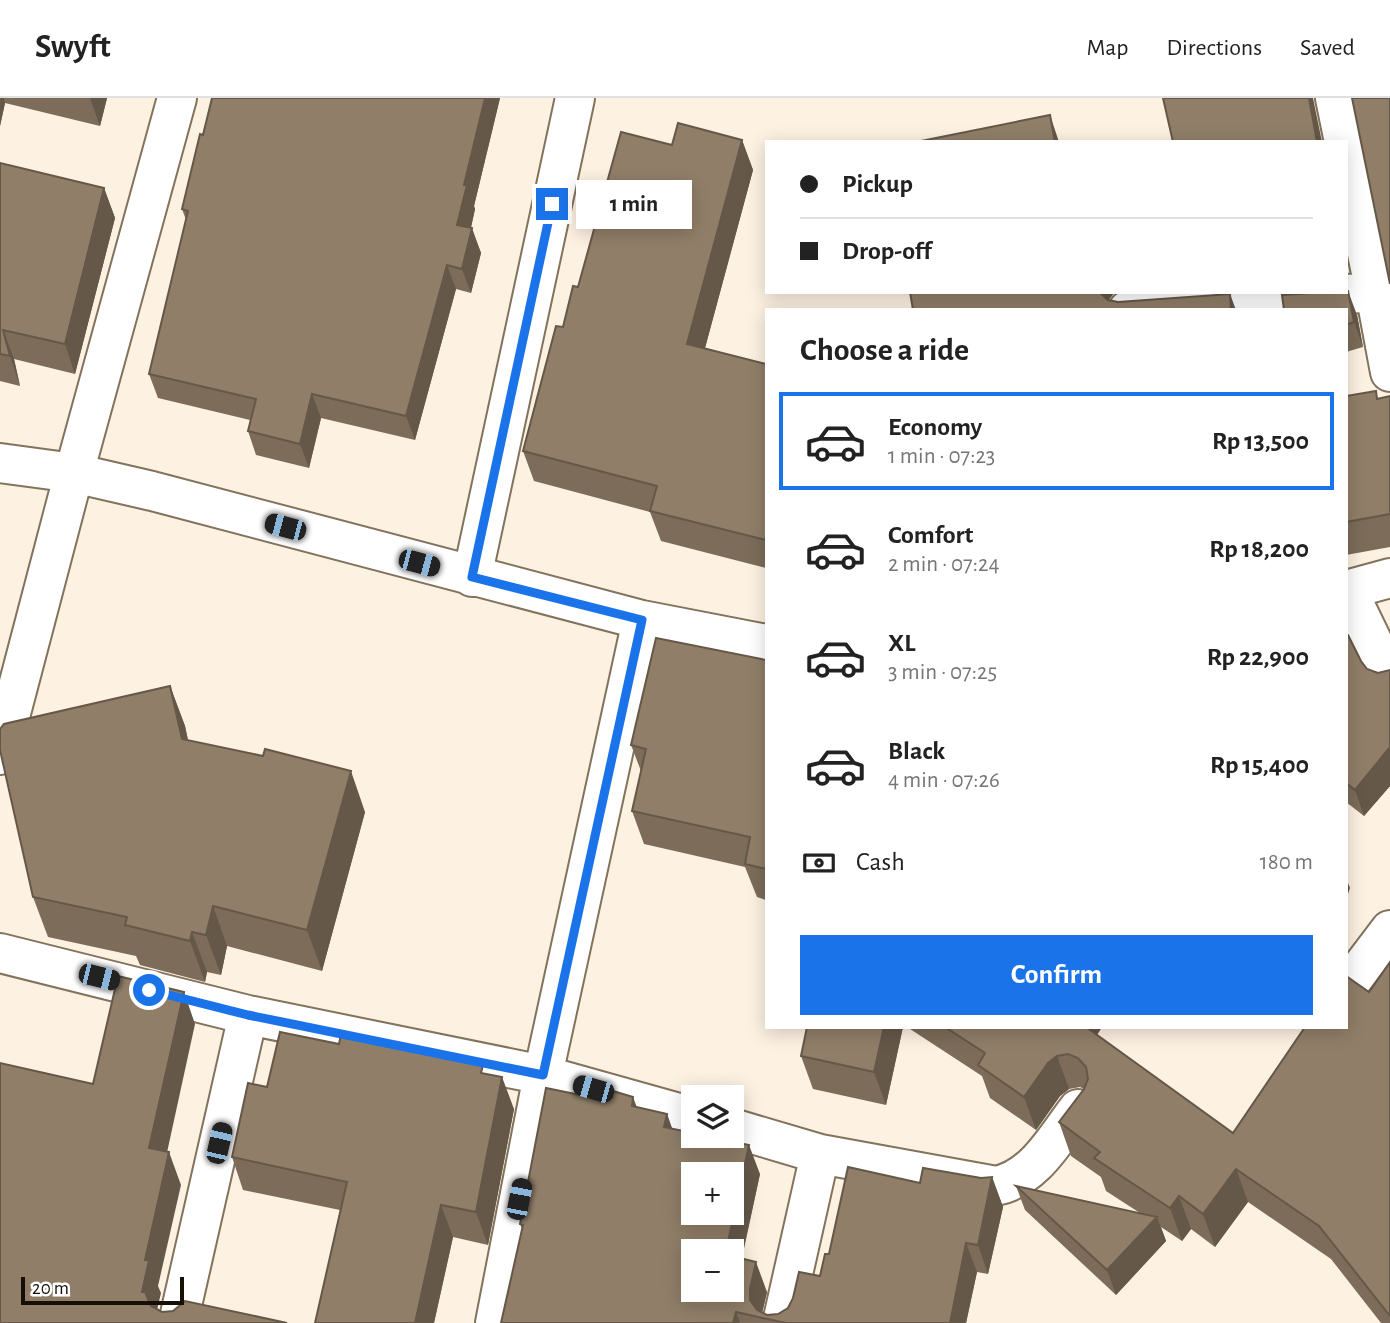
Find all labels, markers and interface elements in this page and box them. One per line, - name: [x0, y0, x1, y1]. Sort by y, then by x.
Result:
- text: Swyft: [35, 31, 111, 64]
- text: Map: [1086, 36, 1128, 60]
- text: Directions: [1166, 36, 1262, 60]
- text: Saved: [1300, 36, 1355, 60]
- text: Pickup: [842, 171, 913, 197]
- callout: 1 min: [576, 180, 692, 228]
- route end: [536, 188, 568, 220]
- text: 1 min: [610, 193, 658, 216]
- text: Drop-off: [842, 238, 931, 264]
- text: Choose a ride: [800, 334, 969, 366]
- icon: car: [804, 410, 867, 473]
- text: Economy: [888, 414, 982, 440]
- text: Rp 13,500: [1212, 428, 1309, 454]
- text: 1 min · 07:23: [888, 445, 995, 468]
- car: [262, 511, 309, 543]
- icon: car: [804, 518, 867, 581]
- text: Comfort: [888, 522, 973, 548]
- text: Rp 18,200: [1209, 536, 1309, 562]
- car: [396, 547, 443, 579]
- text: 2 min · 07:24: [888, 553, 999, 576]
- icon: car: [804, 626, 867, 689]
- text: XL: [888, 630, 915, 656]
- text: Rp 22,900: [1207, 644, 1309, 670]
- text: 3 min · 07:25: [888, 661, 997, 684]
- icon: car: [804, 734, 867, 797]
- text: Black: [888, 738, 945, 764]
- text: Rp 15,400: [1210, 752, 1309, 778]
- text: 4 min · 07:26: [888, 769, 1000, 792]
- icon: cash: [800, 844, 838, 882]
- text: Cash: [856, 849, 905, 875]
- text: 180 m: [1260, 851, 1313, 874]
- button: Confirm: [800, 935, 1313, 1015]
- car: [77, 962, 122, 992]
- route start: [133, 974, 165, 1006]
- car: [570, 1073, 617, 1105]
- map controls: [681, 1085, 744, 1302]
- button: layers: [681, 1085, 744, 1148]
- car: [205, 1120, 234, 1166]
- button: +: [681, 1162, 744, 1225]
- car: [505, 1176, 534, 1222]
- button: −: [681, 1239, 744, 1302]
- scale bar: [21, 1274, 184, 1306]
- text: 20 m: [32, 1279, 69, 1298]

